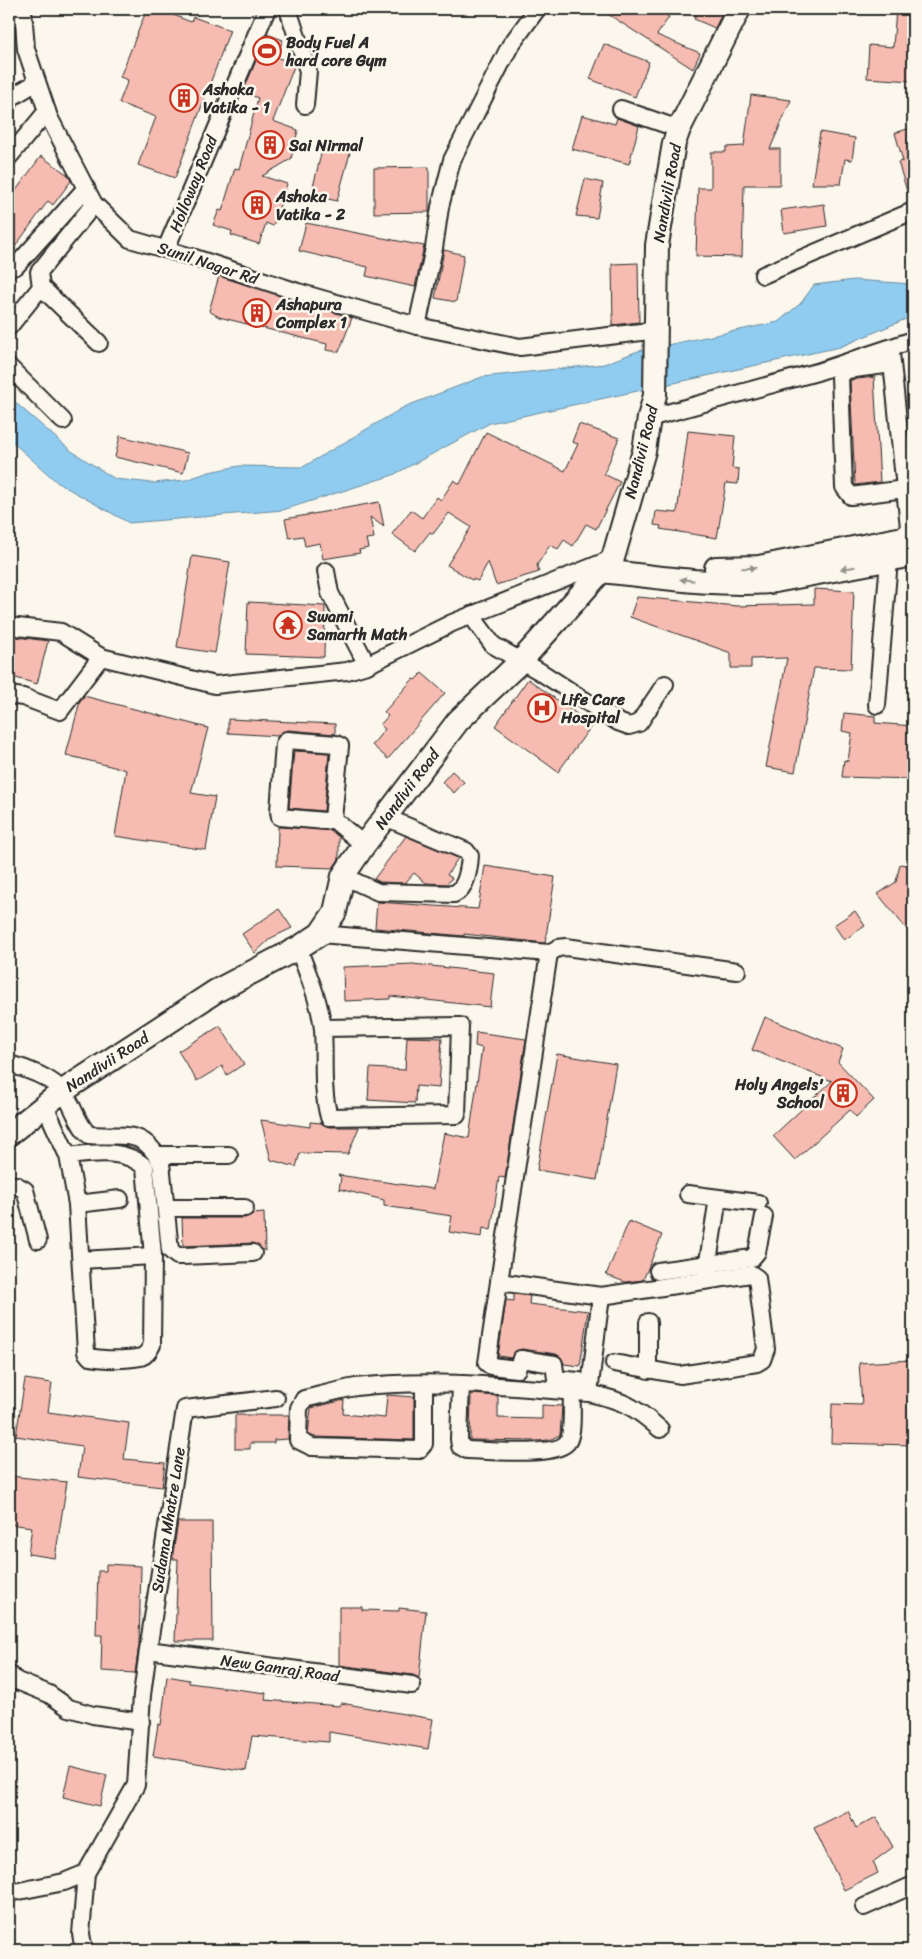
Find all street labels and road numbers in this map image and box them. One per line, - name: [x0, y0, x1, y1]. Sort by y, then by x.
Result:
- street label: Holloway Road: [160, 130, 226, 237]
- street label: Nandivili Road: [644, 140, 690, 245]
- street label: Sunil Nagar Rd: [154, 233, 264, 293]
- street label: Nandivii Road: [615, 401, 667, 502]
- street label: Nandivii Road: [367, 741, 448, 836]
- street label: Nandivii Road: [59, 1023, 156, 1100]
- street label: Sudama Mhatre Lane: [142, 1445, 194, 1595]
- street label: New Ganraj Road: [219, 1645, 343, 1691]

